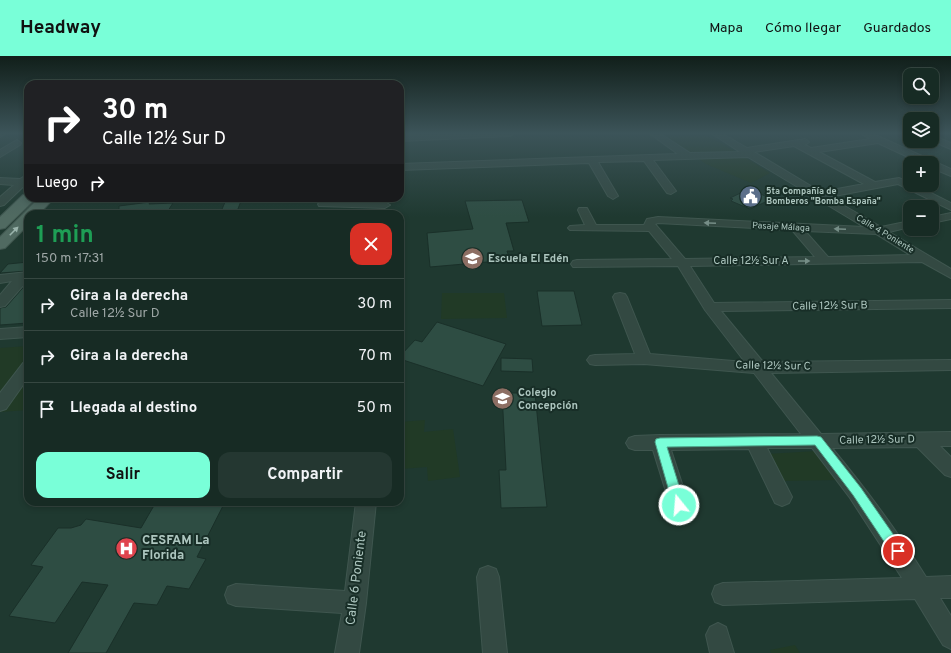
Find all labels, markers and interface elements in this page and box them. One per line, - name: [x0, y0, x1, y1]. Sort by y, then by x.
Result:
- text: Headway: [20, 16, 101, 40]
- text: Mapa: [709, 20, 743, 37]
- text: Cómo llegar: [765, 20, 841, 37]
- text: Guardados: [863, 20, 931, 37]
- map controls: [903, 68, 939, 236]
- button: search: [903, 68, 939, 104]
- text: 30 m: [102, 93, 168, 129]
- icon: right: [36, 96, 88, 148]
- button: layers: [903, 112, 939, 148]
- text: Calle 12½ Sur D: [102, 128, 226, 151]
- button: +: [903, 156, 939, 192]
- icon: right: [86, 172, 108, 194]
- text: Luego: [36, 174, 78, 193]
- public building icon: 5ta Compañía de Bomberos "Bomba España": [737, 183, 763, 209]
- place label: 5ta Compañía de Bomberos "Bomba España": [766, 186, 881, 207]
- button: −: [903, 200, 939, 236]
- street label: Calle 4 Poniente: [854, 212, 916, 256]
- one-way arrow: [703, 220, 716, 226]
- street label: Pasaje Málaga: [752, 220, 810, 234]
- text: 1 min: [36, 221, 94, 251]
- button: close: [350, 223, 392, 265]
- one-way arrow: [9, 226, 19, 236]
- one-way arrow: [833, 226, 846, 232]
- school or university icon: Escuela El Edén: [459, 246, 485, 272]
- text: 150 m · 17:31: [36, 251, 104, 267]
- place label: Escuela El Edén: [488, 252, 569, 266]
- street label: Calle 12½ Sur A: [713, 254, 789, 268]
- one-way arrow: [798, 258, 811, 264]
- text: Gira a la derecha: [70, 287, 188, 306]
- icon: right: [36, 294, 58, 316]
- text: 30 m: [357, 295, 392, 314]
- street label: Calle 12½ Sur B: [792, 298, 868, 314]
- text: Calle 12½ Sur D: [70, 306, 160, 322]
- icon: right: [36, 346, 58, 368]
- text: Gira a la derecha: [70, 347, 188, 366]
- text: 70 m: [359, 347, 392, 366]
- street label: Calle 12½ Sur C: [735, 358, 811, 374]
- school or university icon: Colegio Concepción: [490, 386, 516, 412]
- place label: Colegio Concepción: [518, 386, 578, 413]
- icon: arrive: [36, 398, 58, 420]
- text: Llegada al destino: [70, 399, 197, 418]
- text: 50 m: [357, 399, 392, 418]
- street label: Calle 12½ Sur D: [839, 432, 915, 448]
- button: Salir: [36, 452, 210, 498]
- button: Compartir: [218, 452, 392, 498]
- position arrow: [658, 484, 700, 526]
- street label: Calle 6 Poniente: [343, 530, 371, 626]
- place label: CESFAM La Florida: [142, 533, 210, 564]
- pin: [881, 534, 915, 568]
- hospital icon: CESFAM La Florida: [114, 535, 140, 561]
- icon: arrive: [887, 540, 909, 562]

